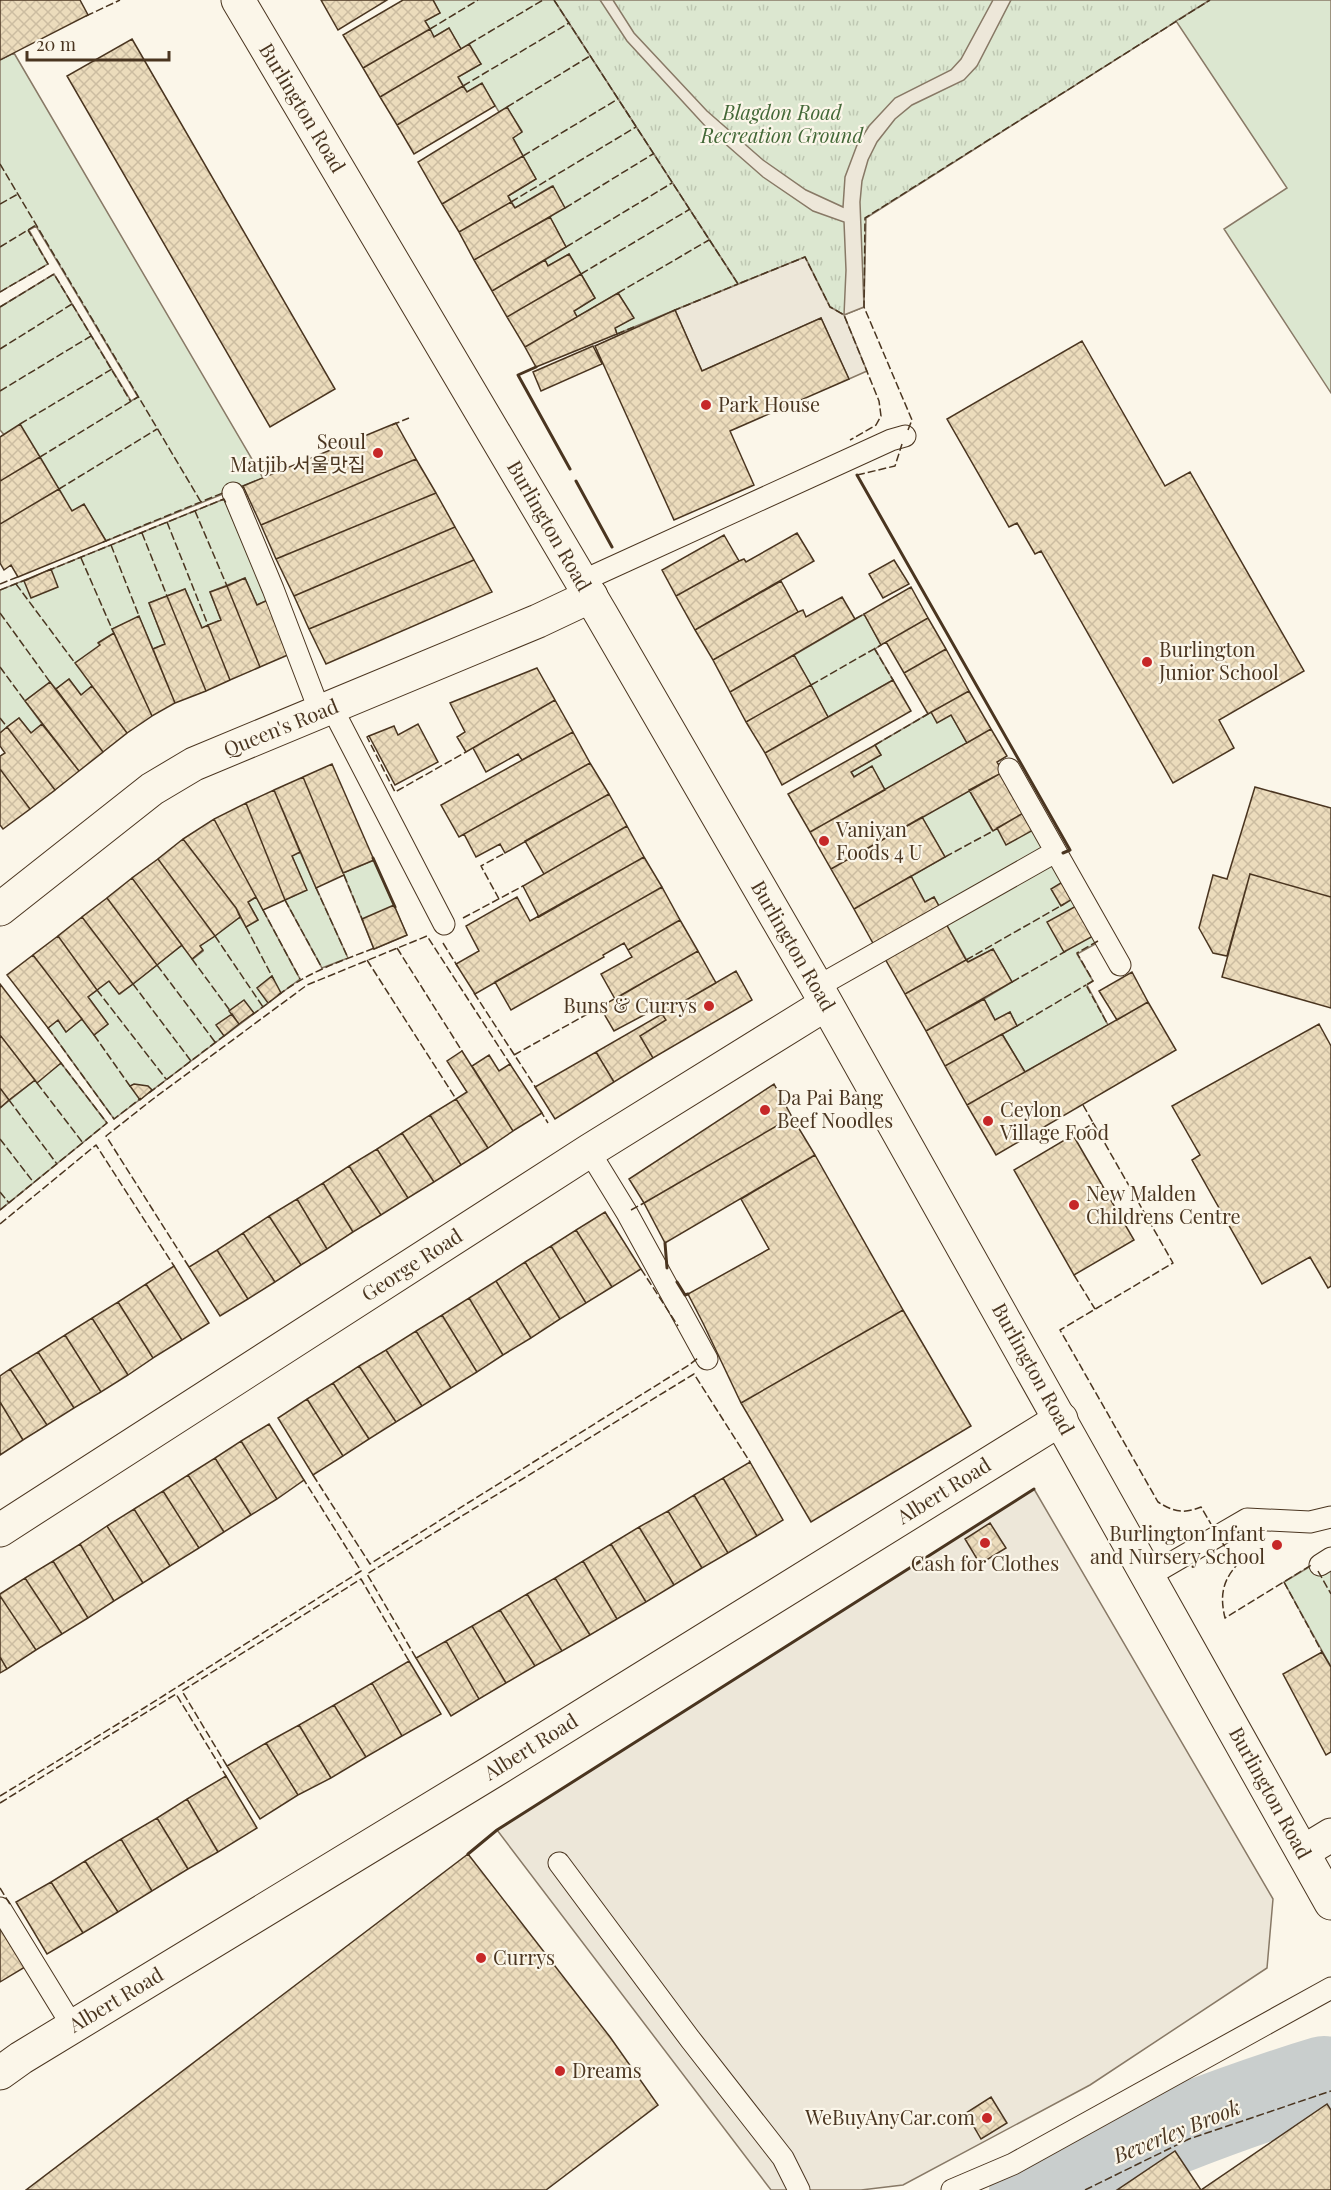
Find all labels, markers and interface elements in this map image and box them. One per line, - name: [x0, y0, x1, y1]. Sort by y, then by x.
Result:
- scale bar: [27, 24, 170, 62]
- text: 20 m: [36, 32, 76, 56]
- street label: Burlington Road: [254, 37, 353, 177]
- park label: Blagdon Road Recreation Ground: [700, 98, 864, 148]
- place label: Park House: [718, 390, 820, 417]
- marker: Park House: [699, 398, 713, 412]
- place label: Seoul Matjib 서울맛집: [230, 427, 366, 477]
- marker: Seoul Matjib 서울맛집: [371, 446, 385, 460]
- street label: Burlington Road: [502, 455, 599, 596]
- place label: Burlington Junior School: [1158, 635, 1279, 685]
- marker: Burlington Junior School: [1140, 655, 1154, 669]
- street label: Queen's Road: [219, 691, 342, 762]
- place label: Vaniyan Foods 4 U: [835, 815, 923, 865]
- marker: Vaniyan Foods 4 U: [817, 834, 831, 848]
- street label: Burlington Road: [746, 875, 843, 1016]
- place label: Buns & Currys: [563, 991, 697, 1018]
- marker: Buns & Currys: [702, 999, 716, 1013]
- place label: Da Pai Bang Beef Noodles: [777, 1083, 893, 1133]
- place label: Ceylon Village Food: [999, 1095, 1110, 1145]
- marker: Da Pai Bang Beef Noodles: [758, 1103, 772, 1117]
- marker: Ceylon Village Food: [981, 1114, 995, 1128]
- place label: New Malden Childrens Centre: [1086, 1179, 1241, 1229]
- marker: New Malden Childrens Centre: [1067, 1198, 1081, 1212]
- street label: George Road: [356, 1221, 467, 1306]
- street label: Burlington Road: [987, 1297, 1082, 1439]
- street label: Albert Road: [890, 1450, 996, 1530]
- place label: Burlington Infant and Nursery School: [1090, 1519, 1266, 1569]
- marker: Cash for Clothes: [978, 1536, 992, 1550]
- marker: Burlington Infant and Nursery School: [1270, 1538, 1284, 1552]
- place label: Cash for Clothes: [911, 1549, 1059, 1576]
- street label: Albert Road: [477, 1706, 583, 1786]
- street label: Burlington Road: [1224, 1721, 1319, 1863]
- place label: Currys: [493, 1943, 555, 1970]
- marker: Currys: [474, 1951, 488, 1965]
- street label: Albert Road: [62, 1960, 168, 2038]
- place label: Dreams: [572, 2056, 642, 2083]
- marker: Dreams: [553, 2064, 567, 2078]
- water label: Beverley Brook: [1108, 2092, 1244, 2169]
- place label: WeBuyAnyCar.com: [804, 2103, 975, 2130]
- marker: WeBuyAnyCar.com: [980, 2111, 994, 2125]

